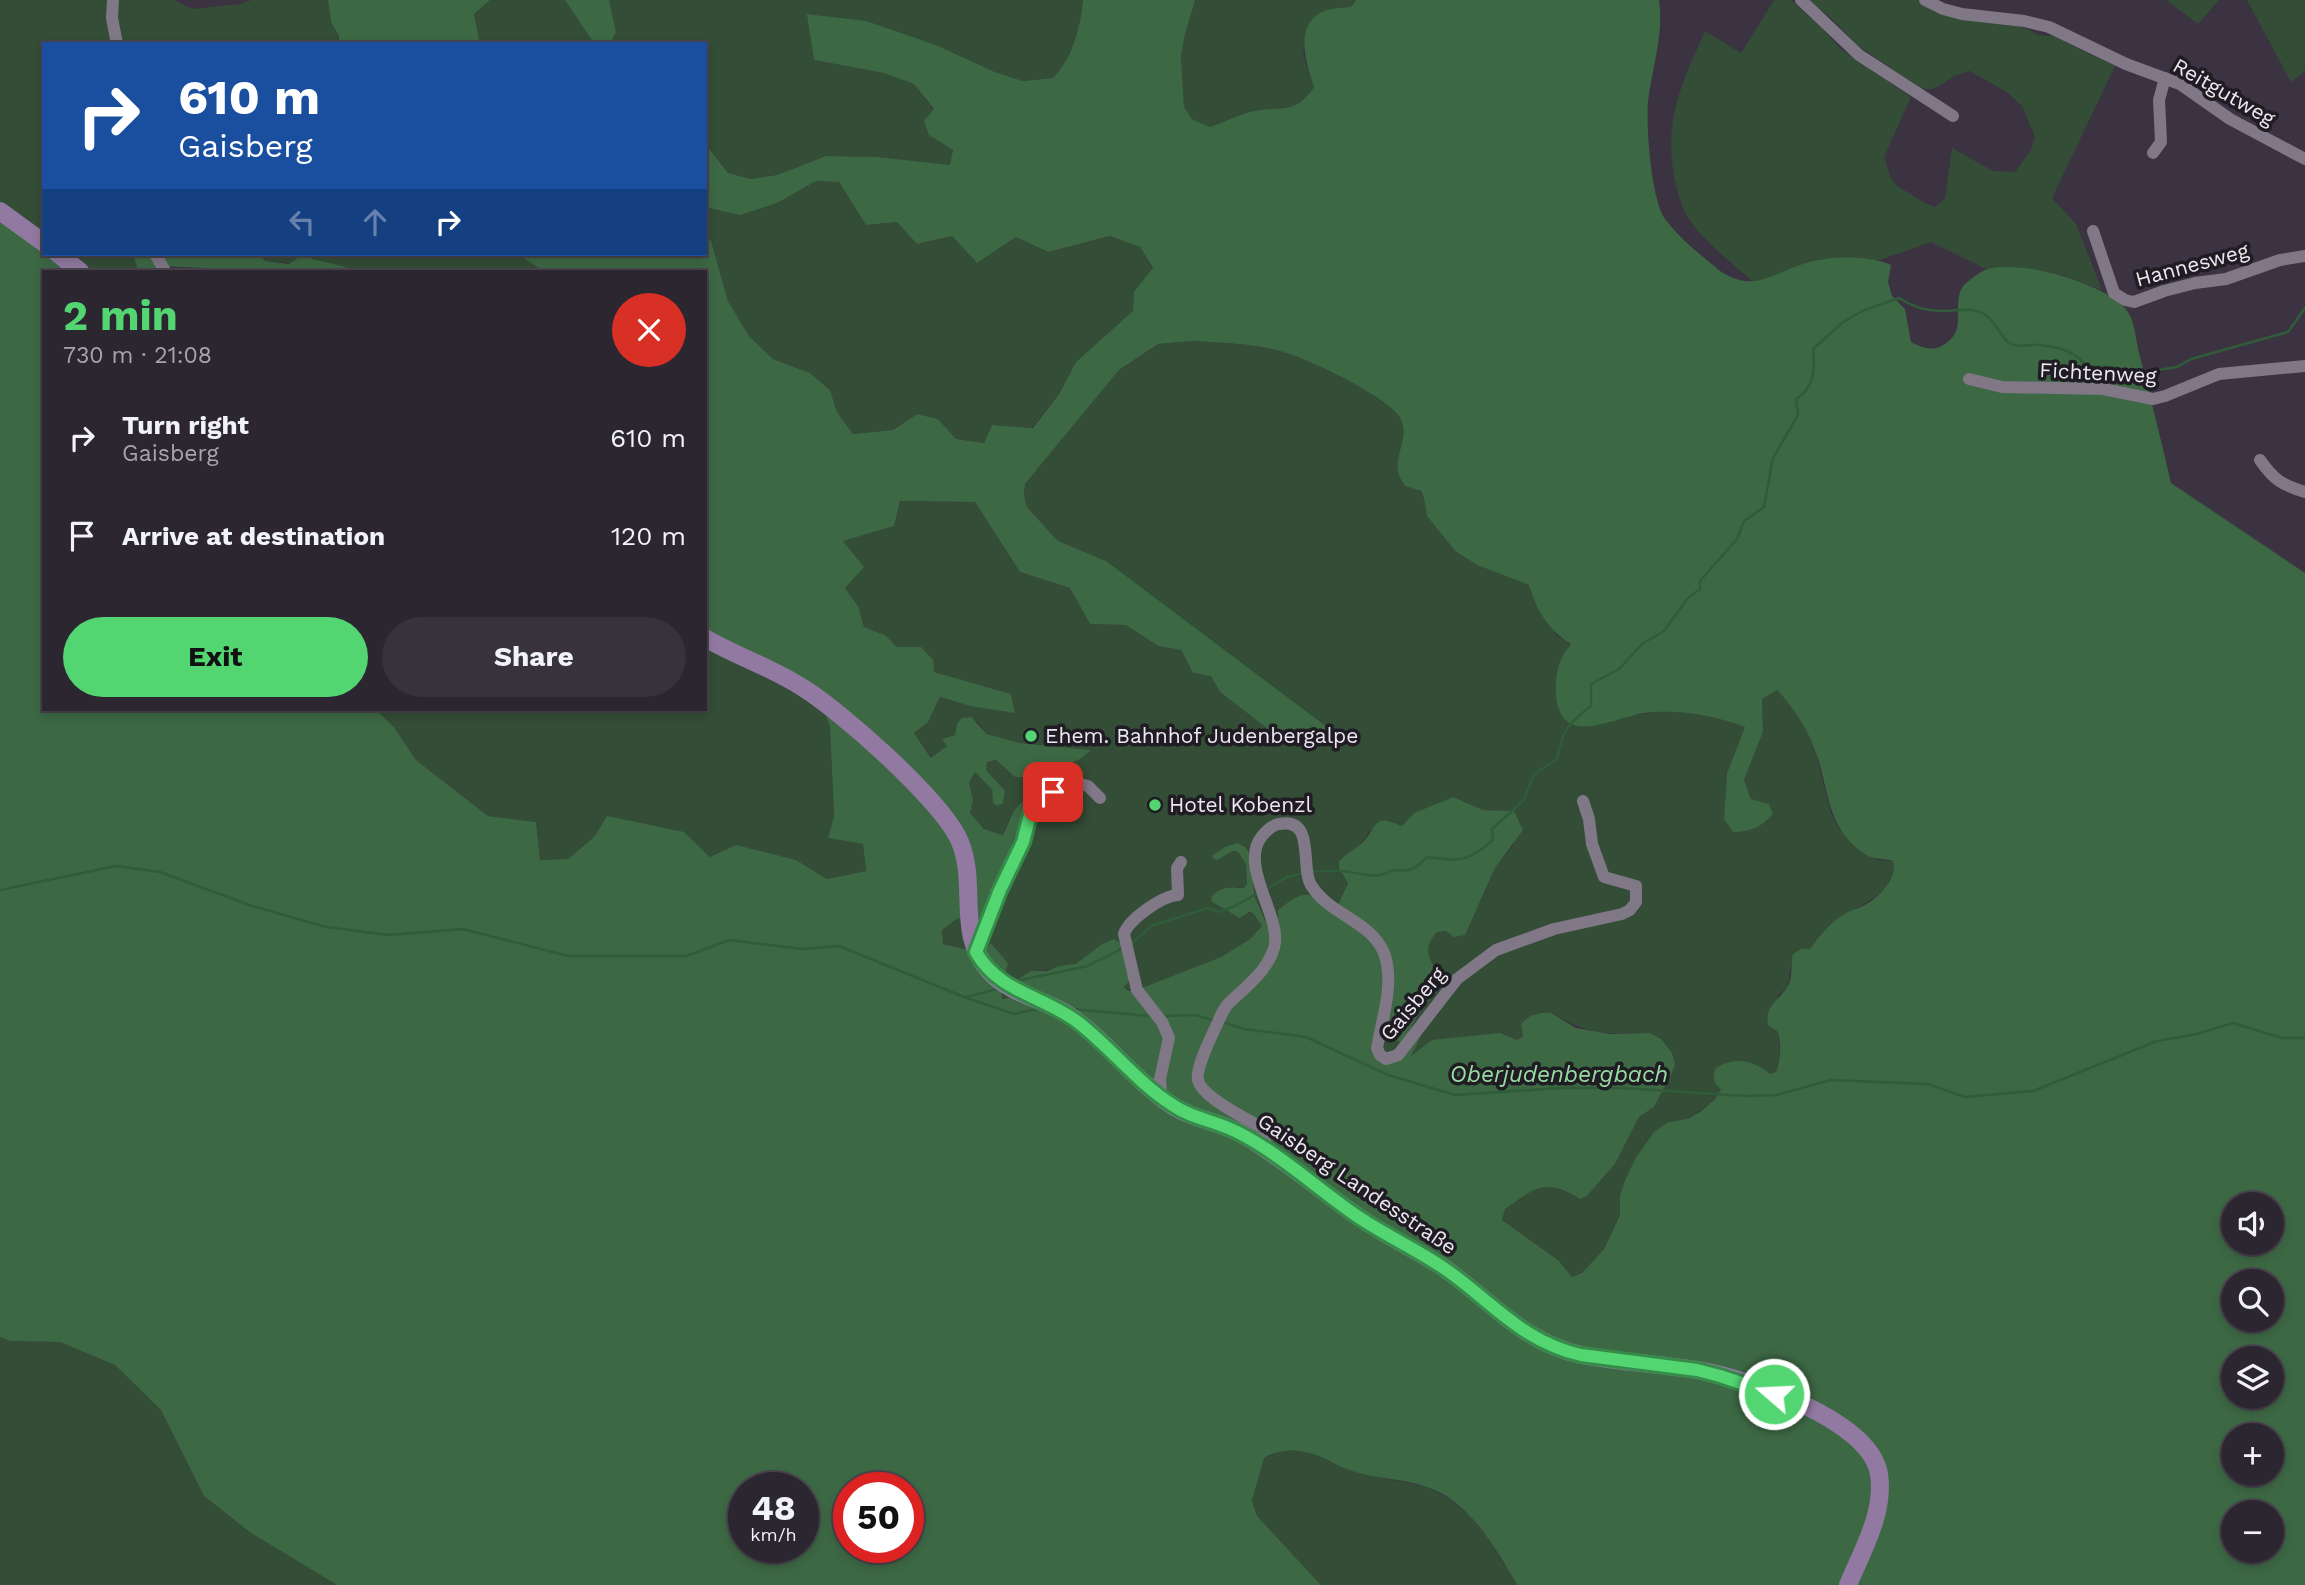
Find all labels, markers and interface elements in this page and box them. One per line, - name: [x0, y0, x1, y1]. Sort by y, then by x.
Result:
- street label: Reitgutweg: [2169, 52, 2280, 131]
- text: 610 m: [178, 68, 320, 126]
- icon: right: [63, 70, 154, 161]
- text: Gaisberg: [178, 127, 312, 165]
- icon: left: [283, 203, 321, 241]
- icon: ahead: [356, 203, 394, 241]
- icon: right: [429, 203, 467, 241]
- street label: Hannesweg: [2132, 237, 2252, 292]
- text: 2 min: [63, 291, 178, 340]
- button: close: [612, 293, 686, 367]
- text: 730 m · 21:08: [63, 342, 212, 369]
- street label: Fichtenweg: [2039, 357, 2158, 388]
- text: Turn right: [122, 410, 249, 440]
- icon: right: [63, 419, 101, 457]
- text: 610 m: [610, 423, 686, 453]
- text: Gaisberg: [122, 440, 219, 467]
- icon: arrive: [63, 517, 101, 555]
- text: Arrive at destination: [122, 521, 385, 551]
- text: 120 m: [611, 521, 686, 551]
- button: Exit: [63, 617, 368, 697]
- button: Share: [382, 617, 686, 697]
- place label: Ehem. Bahnhof Judenbergalpe: [1045, 723, 1358, 748]
- marker: Ehem. Bahnhof Judenbergalpe: [1023, 728, 1039, 744]
- pin: [1023, 762, 1083, 822]
- icon: arrive: [1034, 773, 1072, 811]
- place label: Hotel Kobenzl: [1169, 792, 1312, 817]
- marker: Hotel Kobenzl: [1147, 797, 1163, 813]
- street label: Gaisberg: [1375, 961, 1451, 1046]
- water label: Oberjudenbergbach: [1450, 1061, 1668, 1088]
- street label: Gaisberg Landesstraße: [1253, 1108, 1461, 1259]
- map controls: [2221, 1192, 2284, 1563]
- button: sound: [2221, 1192, 2284, 1255]
- button: search: [2221, 1269, 2284, 1332]
- button: layers: [2221, 1346, 2284, 1409]
- position arrow: [1737, 1357, 1811, 1431]
- button: +: [2221, 1423, 2284, 1486]
- speed limit sign: 50: [833, 1472, 924, 1563]
- text: 48: [751, 1487, 796, 1529]
- button: −: [2221, 1500, 2284, 1563]
- text: km/h: [750, 1524, 797, 1545]

